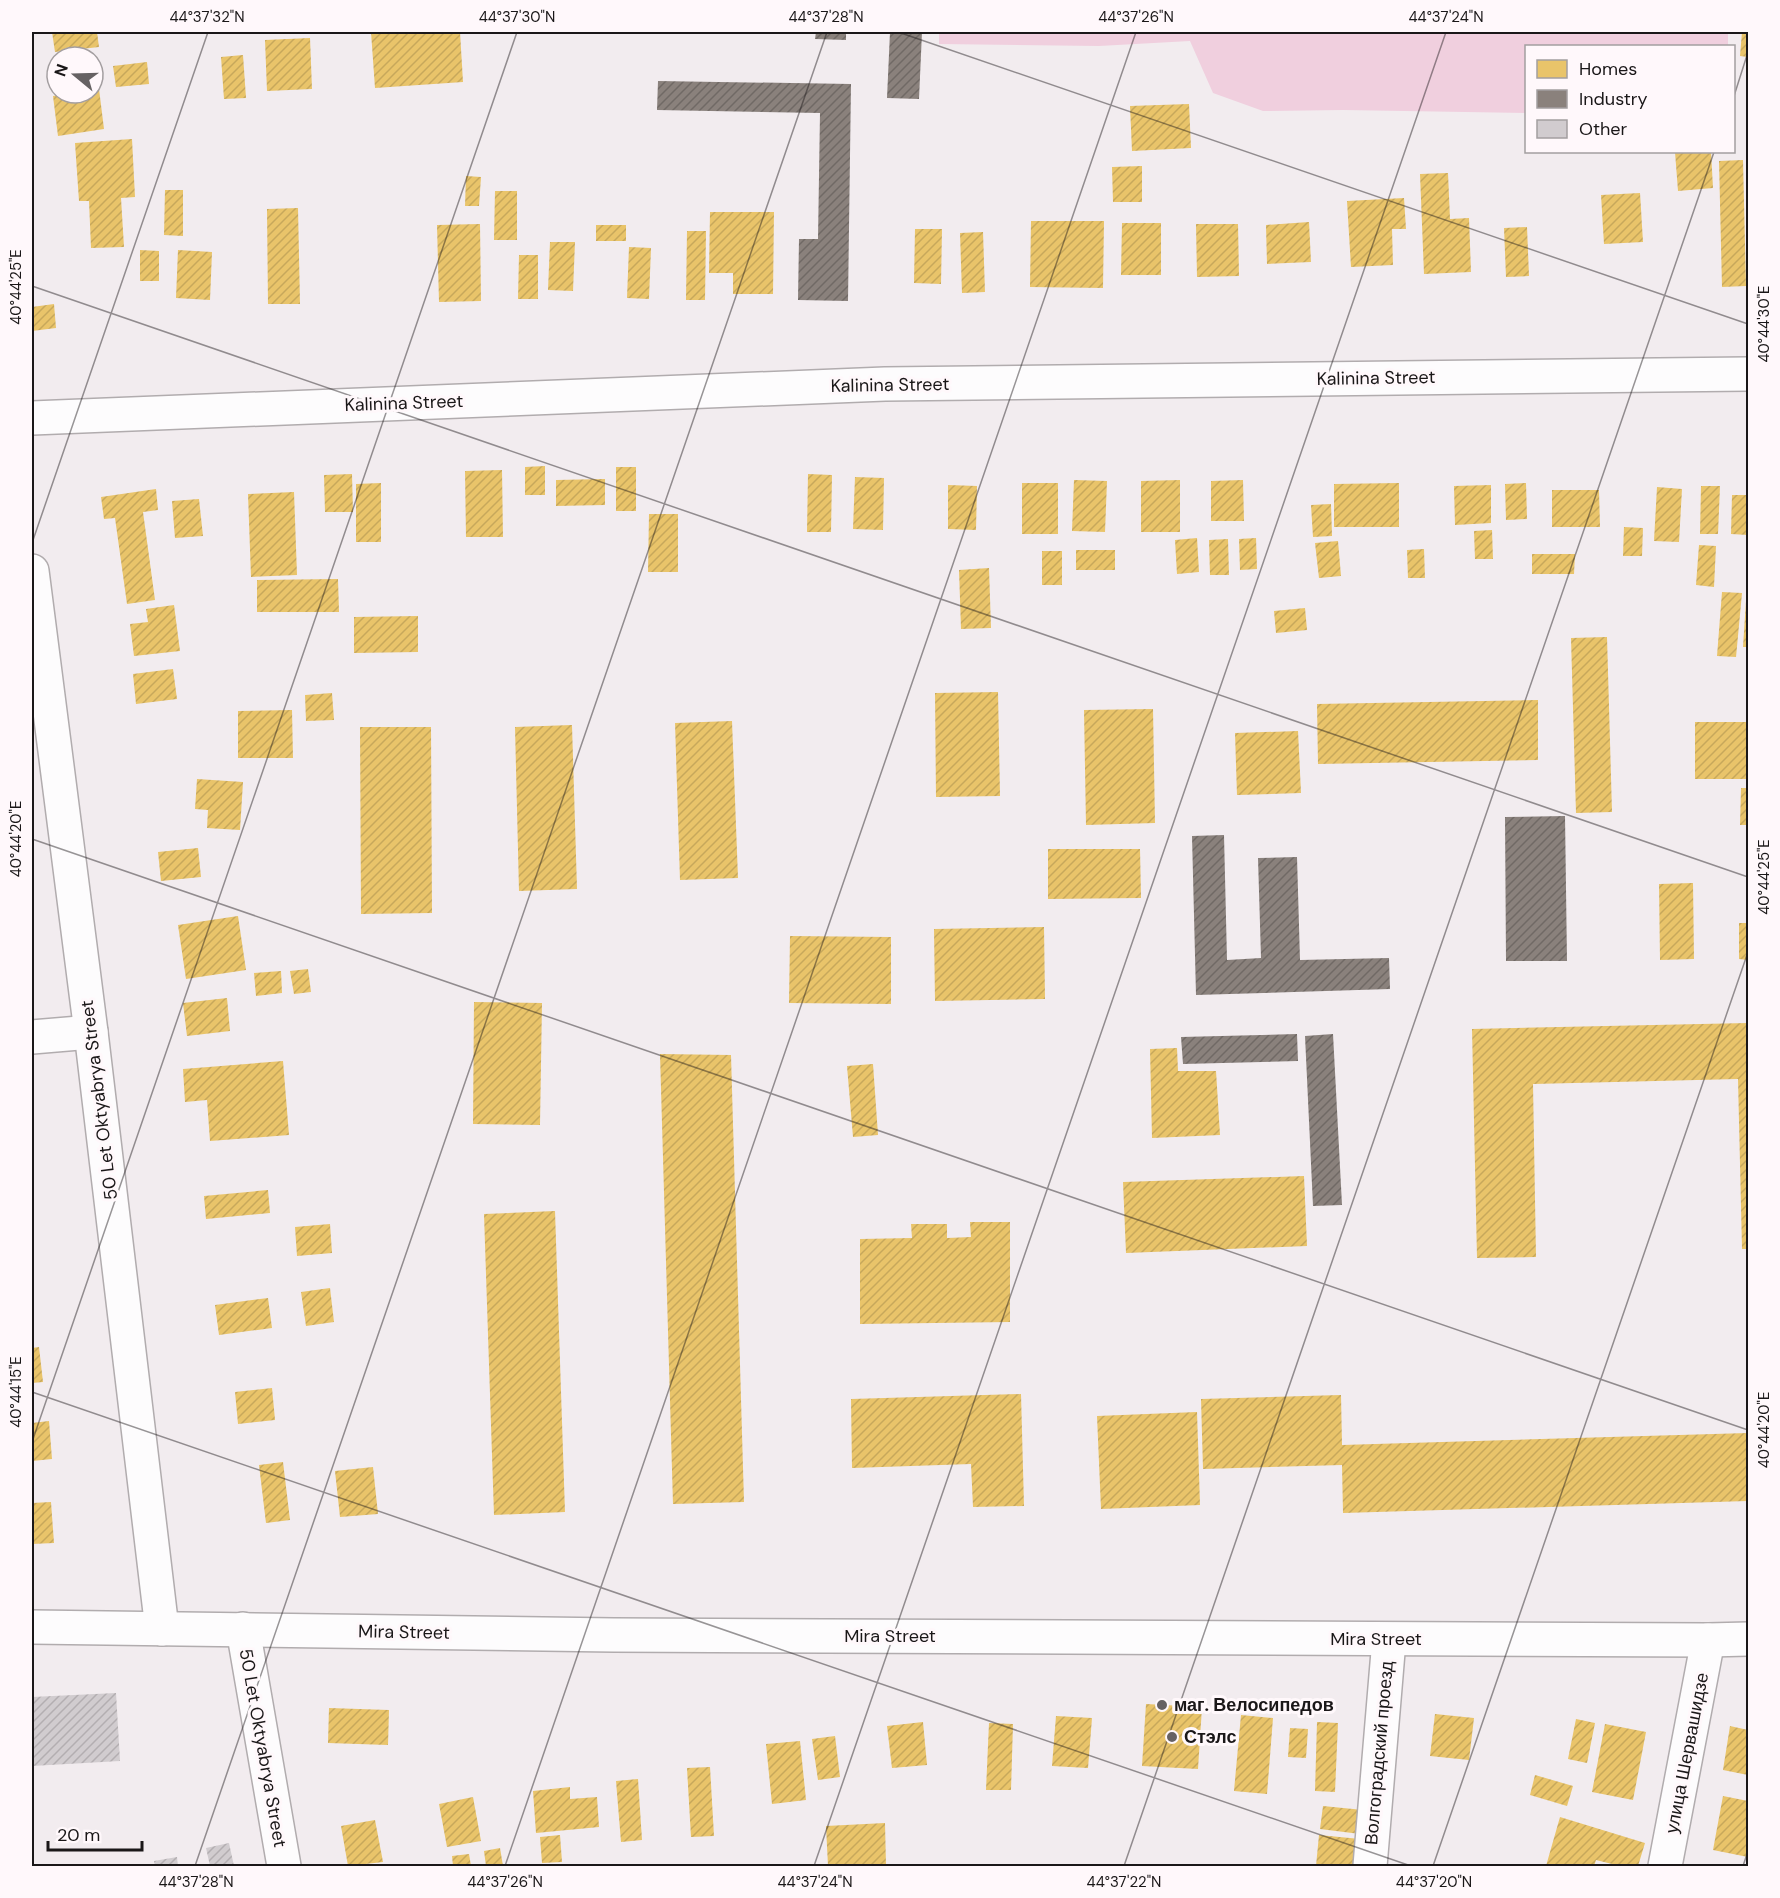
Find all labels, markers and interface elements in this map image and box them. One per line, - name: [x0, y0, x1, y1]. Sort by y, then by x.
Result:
- text: 44°37'32"N: [169, 7, 245, 27]
- text: 44°37'30"N: [479, 7, 555, 27]
- text: 44°37'28"N: [788, 7, 864, 27]
- text: 44°37'26"N: [1098, 7, 1174, 27]
- text: 44°37'24"N: [1408, 7, 1484, 27]
- north arrow: [45, 45, 105, 105]
- legend: [1525, 45, 1735, 153]
- text: Homes: [1579, 57, 1637, 81]
- text: N: [49, 61, 73, 79]
- text: Industry: [1579, 87, 1648, 111]
- text: Other: [1579, 117, 1628, 141]
- text: 40°44'25"E: [6, 249, 26, 325]
- text: 40°44'30"E: [1754, 285, 1774, 363]
- street label: Kalinina Street: [1316, 365, 1436, 391]
- street label: Kalinina Street: [830, 372, 950, 398]
- street label: Kalinina Street: [344, 389, 464, 417]
- text: 40°44'20"E: [6, 801, 26, 877]
- text: 40°44'25"E: [1754, 839, 1774, 915]
- street label: 50 Let Oktyabrya Street: [75, 999, 123, 1201]
- text: 40°44'15"E: [6, 1356, 26, 1428]
- text: 40°44'20"E: [1754, 1392, 1774, 1468]
- street label: Mira Street: [358, 1619, 450, 1645]
- street label: Mira Street: [844, 1624, 936, 1648]
- street label: Mira Street: [1330, 1627, 1422, 1651]
- street label: 50 Let Oktyabrya Street: [234, 1647, 292, 1849]
- street label: Волгоградский проезд: [1359, 1659, 1399, 1846]
- street label: улица Шервашидзе: [1660, 1671, 1714, 1835]
- place label: маг. Велосипедов: [1174, 1693, 1334, 1717]
- marker: маг. Велосипедов: [1155, 1698, 1169, 1712]
- place label: Стэлс: [1184, 1725, 1237, 1749]
- marker: Стэлс: [1165, 1730, 1179, 1744]
- scale bar: [48, 1814, 142, 1852]
- text: 20 m: [57, 1823, 100, 1847]
- text: 44°37'28"N: [158, 1872, 234, 1892]
- text: 44°37'26"N: [467, 1872, 543, 1892]
- text: 44°37'24"N: [777, 1872, 853, 1892]
- text: 44°37'22"N: [1087, 1872, 1161, 1892]
- text: 44°37'20"N: [1396, 1872, 1472, 1892]

